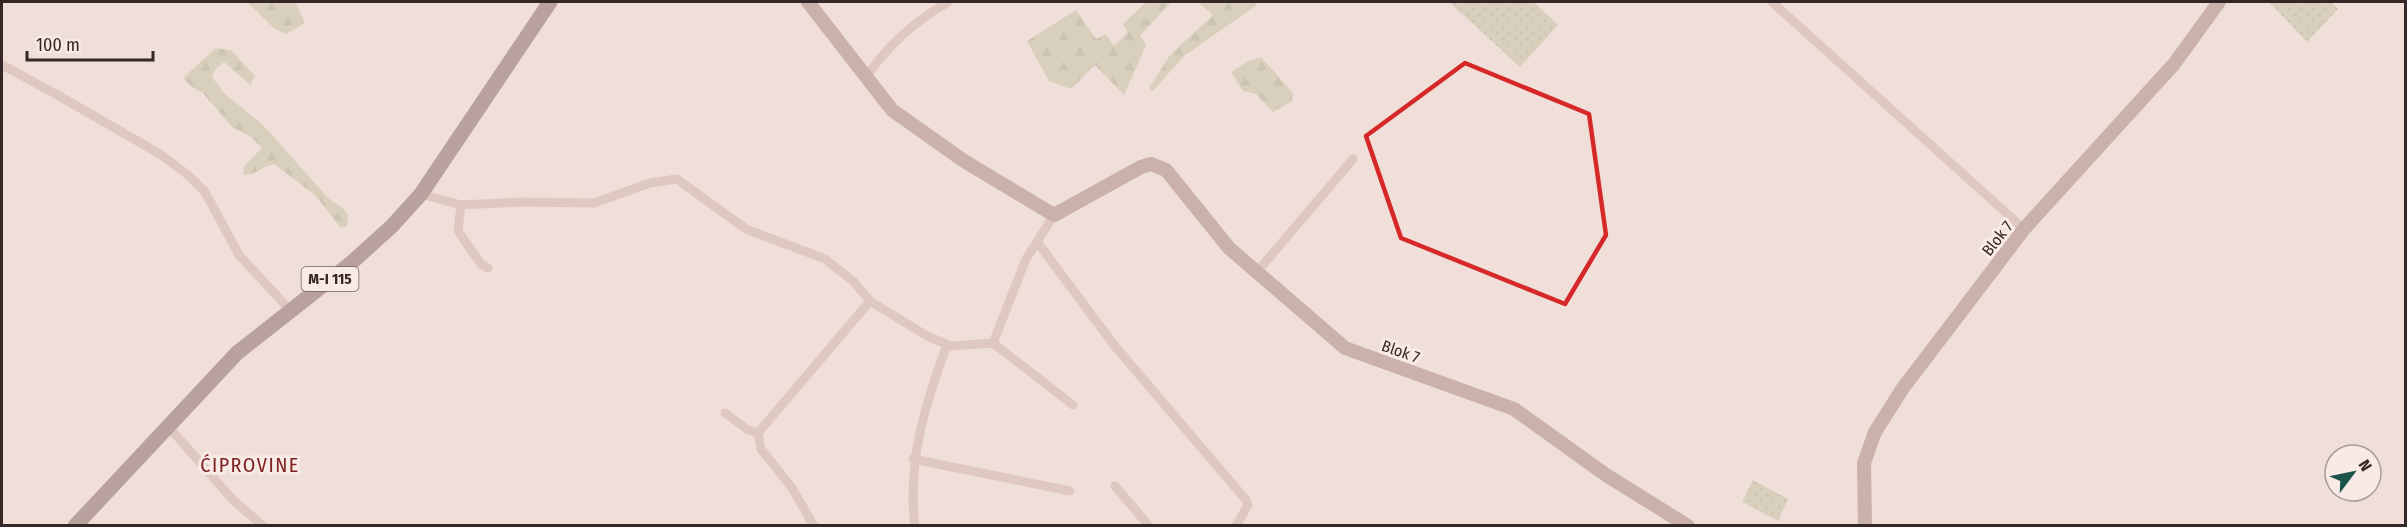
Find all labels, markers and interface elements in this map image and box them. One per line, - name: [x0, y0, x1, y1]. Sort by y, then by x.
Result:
- scale bar: [27, 24, 153, 62]
- text: 100 m: [36, 34, 80, 56]
- street label: Blok 7: [1978, 217, 2017, 260]
- road number: M-I 115: [302, 267, 358, 291]
- street label: Blok 7: [1379, 336, 1423, 367]
- north arrow: [2323, 443, 2383, 503]
- district label: ĆIPROVINE: [200, 453, 300, 477]
- text: N: [2355, 456, 2376, 474]

